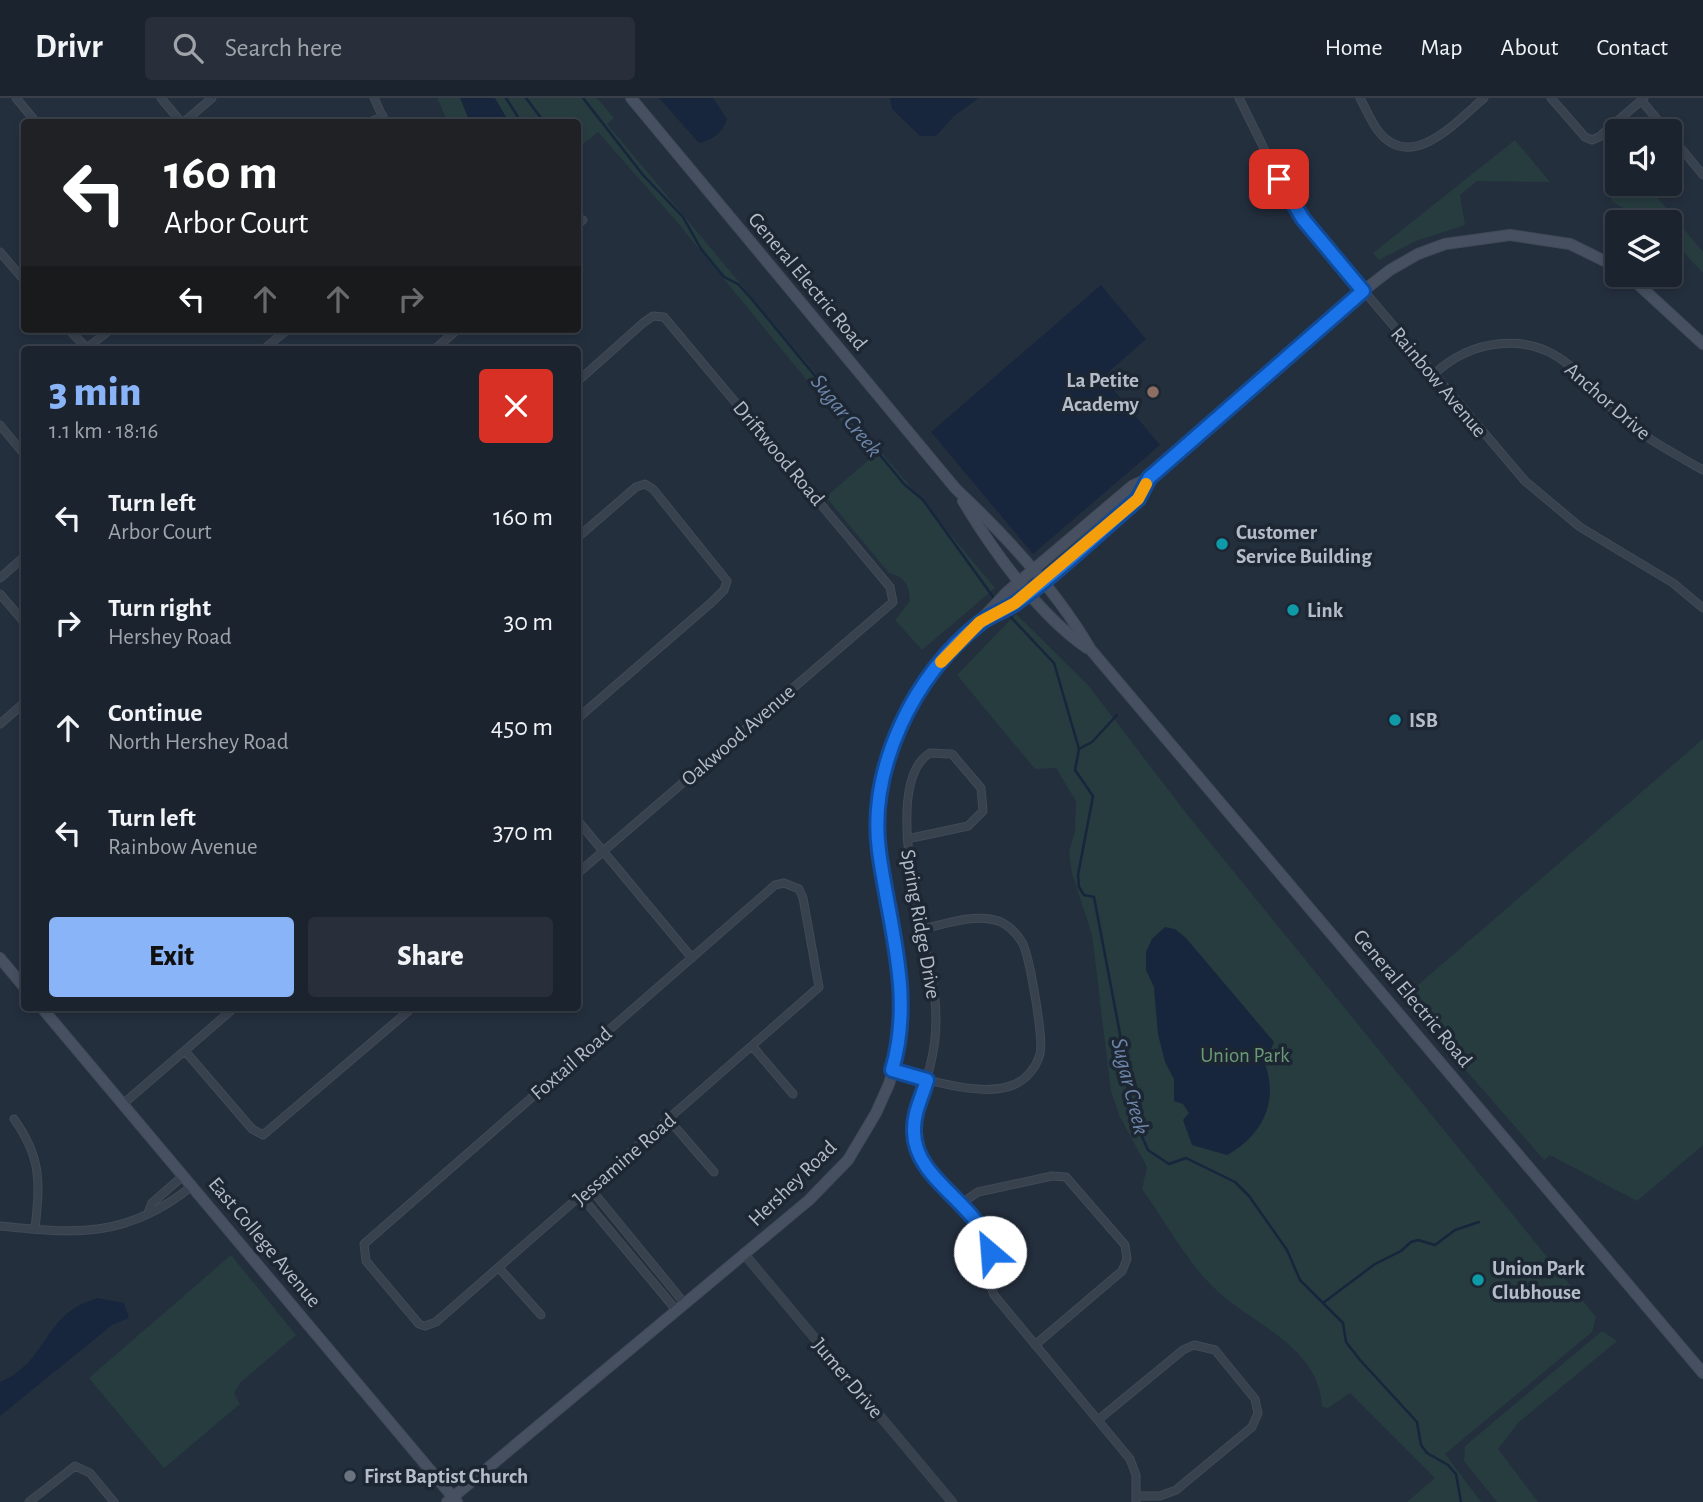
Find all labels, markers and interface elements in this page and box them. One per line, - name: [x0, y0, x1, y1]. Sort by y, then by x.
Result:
- search box: [145, 17, 635, 80]
- icon: search: [169, 29, 207, 67]
- text: Drivr: [35, 31, 103, 64]
- text: Search here: [225, 35, 342, 61]
- text: Home: [1325, 36, 1383, 60]
- text: Map: [1421, 36, 1463, 60]
- text: About: [1501, 36, 1558, 60]
- text: Contact: [1596, 36, 1668, 60]
- map controls: [1605, 119, 1682, 287]
- button: sound: [1605, 119, 1682, 196]
- icon: left: [49, 147, 140, 238]
- text: 160 m: [164, 149, 278, 198]
- pin: [1249, 149, 1309, 209]
- icon: arrive: [1260, 160, 1298, 198]
- text: Arbor Court: [164, 207, 308, 239]
- street label: General Electric Road: [744, 209, 871, 354]
- button: layers: [1605, 210, 1682, 287]
- icon: left: [173, 280, 211, 318]
- icon: ahead: [246, 280, 284, 318]
- icon: ahead: [319, 280, 357, 318]
- icon: right: [392, 280, 430, 318]
- street label: Rainbow Avenue: [1387, 323, 1491, 441]
- street label: Anchor Drive: [1561, 359, 1654, 444]
- button: close: [479, 369, 553, 443]
- water label: Sugar Creek: [806, 370, 886, 462]
- place label: La Petite Academy: [1062, 370, 1140, 415]
- text: 3 min: [49, 371, 141, 413]
- marker: La Petite Academy: [1145, 384, 1161, 400]
- street label: Driftwood Road: [729, 397, 828, 510]
- text: 1.1 km · 18:16: [49, 420, 158, 443]
- text: Turn left: [108, 490, 196, 516]
- icon: left: [49, 499, 87, 537]
- text: 160 m: [493, 504, 553, 530]
- text: Arbor Court: [108, 521, 212, 544]
- place label: Customer Service Building: [1236, 522, 1372, 567]
- marker: Customer Service Building: [1214, 536, 1230, 552]
- text: Turn right: [108, 595, 211, 621]
- place label: Link: [1307, 600, 1344, 621]
- marker: Link: [1285, 602, 1301, 618]
- icon: right: [49, 604, 87, 642]
- text: 30 m: [503, 609, 553, 635]
- text: Hershey Road: [108, 626, 232, 649]
- street label: Oakwood Avenue: [678, 681, 799, 790]
- text: Continue: [108, 700, 203, 726]
- icon: ahead: [49, 709, 87, 747]
- place label: ISB: [1409, 710, 1438, 731]
- marker: ISB: [1387, 712, 1403, 728]
- text: 450 m: [491, 714, 553, 740]
- text: North Hershey Road: [108, 731, 289, 754]
- text: Turn left: [108, 805, 196, 831]
- icon: left: [49, 814, 87, 852]
- text: 370 m: [493, 819, 553, 845]
- text: Rainbow Avenue: [108, 836, 258, 859]
- street label: Spring Ridge Drive: [897, 848, 944, 1000]
- button: Exit: [49, 917, 294, 997]
- button: Share: [308, 917, 553, 997]
- street label: General Electric Road: [1349, 926, 1476, 1071]
- street label: Foxtail Road: [527, 1023, 616, 1104]
- water label: Sugar Creek: [1106, 1036, 1153, 1137]
- park label: Union Park: [1200, 1045, 1290, 1066]
- street label: Jessamine Road: [569, 1109, 680, 1209]
- street label: Hershey Road: [744, 1136, 840, 1230]
- street label: East College Avenue: [204, 1173, 325, 1311]
- position arrow: [953, 1215, 1027, 1289]
- place label: Union Park Clubhouse: [1492, 1258, 1585, 1303]
- marker: Union Park Clubhouse: [1470, 1272, 1486, 1288]
- street label: Jumer Drive: [808, 1334, 887, 1422]
- place label: First Baptist Church: [364, 1466, 528, 1487]
- marker: First Baptist Church: [342, 1468, 358, 1484]

